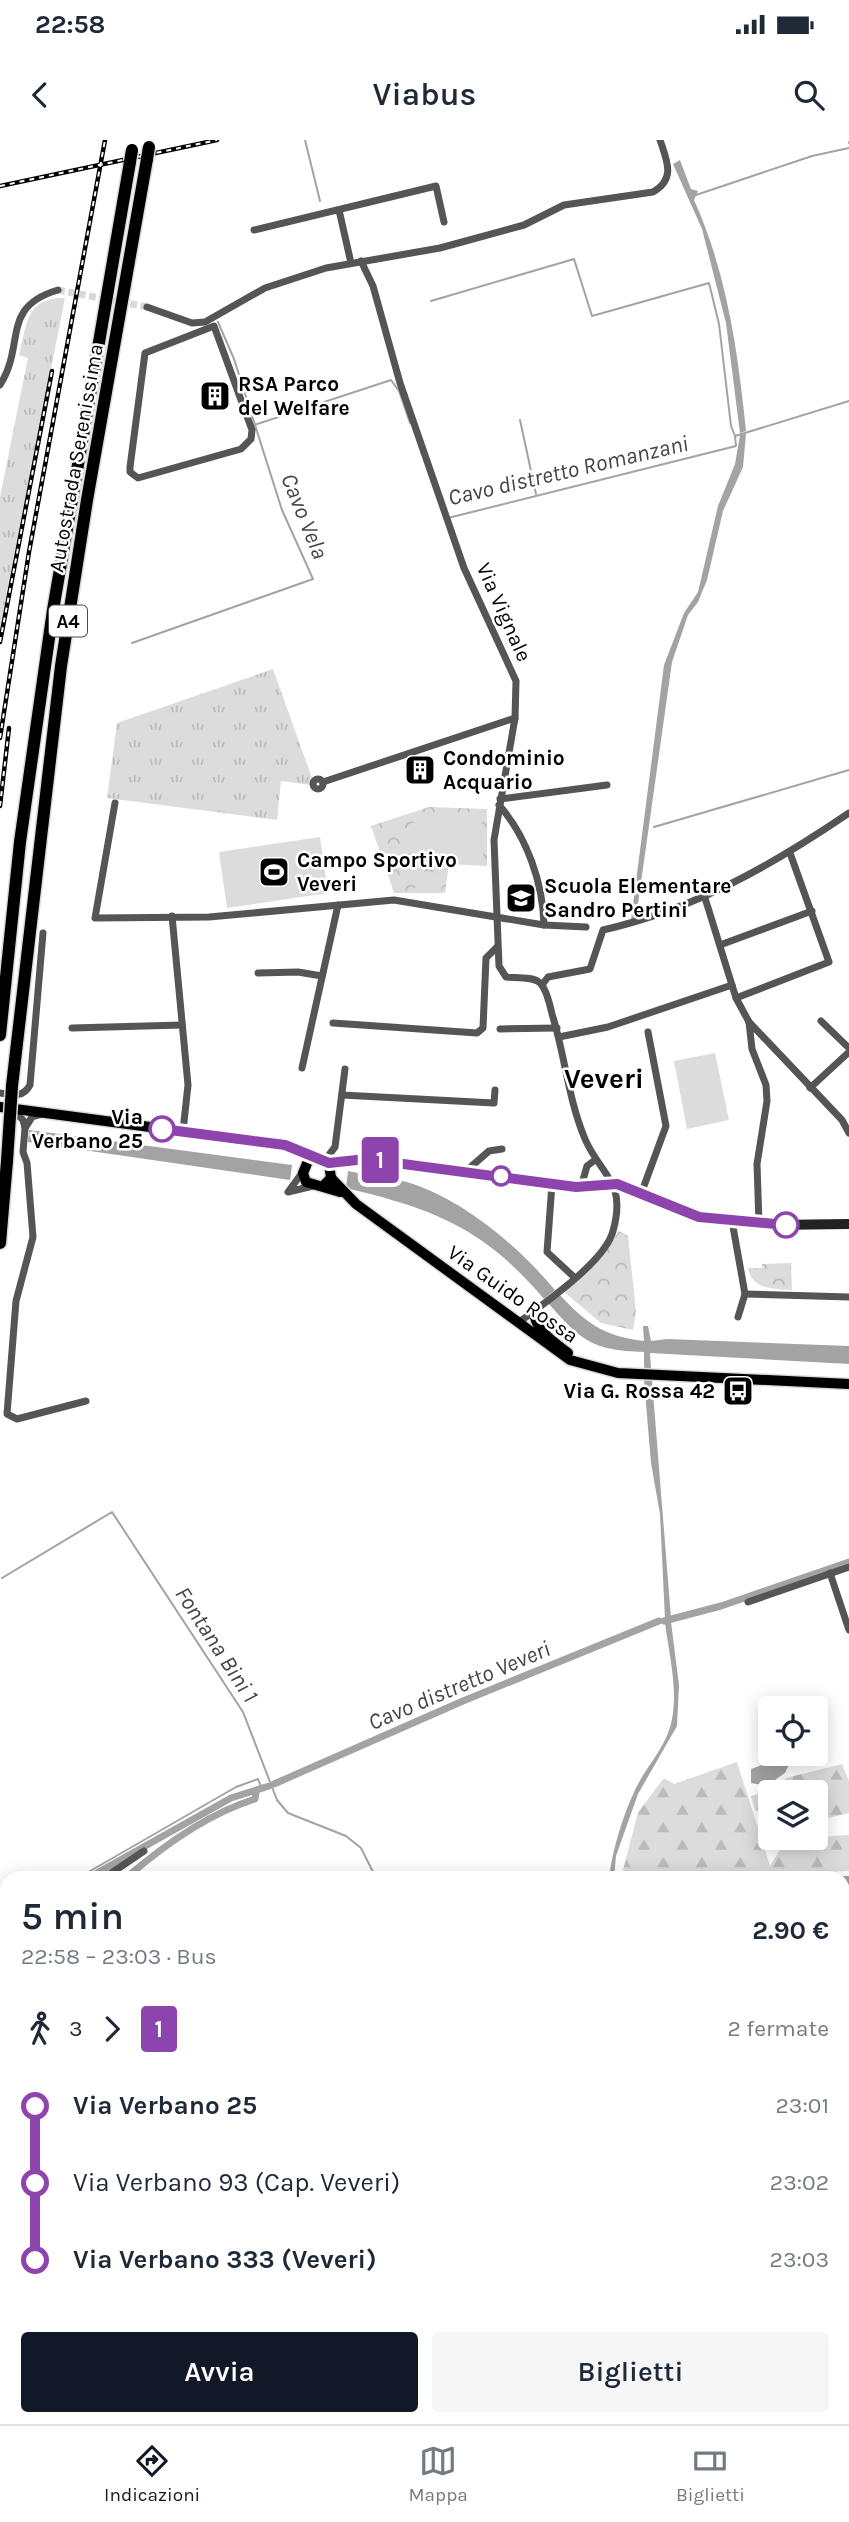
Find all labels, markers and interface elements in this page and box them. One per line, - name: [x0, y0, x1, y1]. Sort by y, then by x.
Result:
- text: 22:58: [35, 9, 105, 40]
- icon: back: [21, 76, 59, 114]
- text: Viabus: [373, 76, 476, 113]
- icon: search: [790, 76, 828, 114]
- street label: Autostrada Serenissima: [44, 342, 108, 574]
- place label: RSA Parco del Welfare: [238, 372, 350, 420]
- building icon: RSA Parco del Welfare: [198, 379, 232, 413]
- water label: Cavo distretto Romanzani: [445, 430, 691, 511]
- water label: Cavo Vela: [275, 469, 334, 563]
- street label: Via Vignale: [472, 559, 536, 665]
- road number: A4: [49, 606, 87, 636]
- place label: Condominio Acquario: [443, 746, 565, 795]
- building icon: Condominio Acquario: [403, 753, 437, 787]
- place label: Campo Sportivo Veveri: [297, 848, 457, 896]
- sports icon: Campo Sportivo Veveri: [257, 855, 291, 889]
- place label: Scuola Elementare Sandro Pertini: [544, 874, 731, 922]
- school or university icon: Scuola Elementare Sandro Pertini: [504, 881, 538, 915]
- district label: Veveri: [564, 1062, 644, 1095]
- place label: Via Verbano 25: [31, 1105, 143, 1153]
- marker: Via Verbano 25: [149, 1116, 175, 1142]
- line badge: 1: [357, 1137, 403, 1183]
- text: 1: [376, 1146, 384, 1174]
- unlabelled marker: [491, 1166, 511, 1186]
- unlabelled marker: [773, 1212, 799, 1238]
- street label: Via Guido Rossa: [443, 1240, 583, 1348]
- bus stop icon: Via G. Rossa 42: [721, 1374, 755, 1408]
- place label: Via G. Rossa 42: [563, 1379, 715, 1403]
- water label: Fontana Bini 1: [169, 1582, 264, 1707]
- water label: Cavo distretto Veveri: [364, 1635, 554, 1736]
- map controls: [758, 1696, 828, 1850]
- button: locate: [758, 1696, 828, 1766]
- button: layers: [758, 1780, 828, 1850]
- text: 5 min: [21, 1894, 124, 1939]
- text: 2.90 €: [752, 1915, 829, 1946]
- text: 22:58 – 23:03 · Bus: [21, 1943, 217, 1970]
- icon: walk: [21, 2010, 59, 2048]
- icon: forward: [93, 2010, 131, 2048]
- text: 3: [69, 2015, 83, 2042]
- text: 1: [155, 2015, 163, 2043]
- text: 2 fermate: [728, 2015, 829, 2042]
- text: Via Verbano 25: [73, 2090, 257, 2121]
- text: 23:01: [776, 2092, 829, 2119]
- text: Via Verbano 93 (Cap. Veveri): [73, 2167, 400, 2198]
- text: 23:02: [770, 2169, 829, 2196]
- text: Via Verbano 333 (Veveri): [73, 2244, 377, 2275]
- text: 23:03: [770, 2246, 829, 2273]
- button: Avvia: [21, 2332, 418, 2412]
- button: Biglietti: [432, 2332, 829, 2412]
- tab: Indicazioni: [104, 2442, 200, 2506]
- tab: Mappa: [409, 2442, 468, 2506]
- tab: Biglietti: [676, 2442, 745, 2506]

